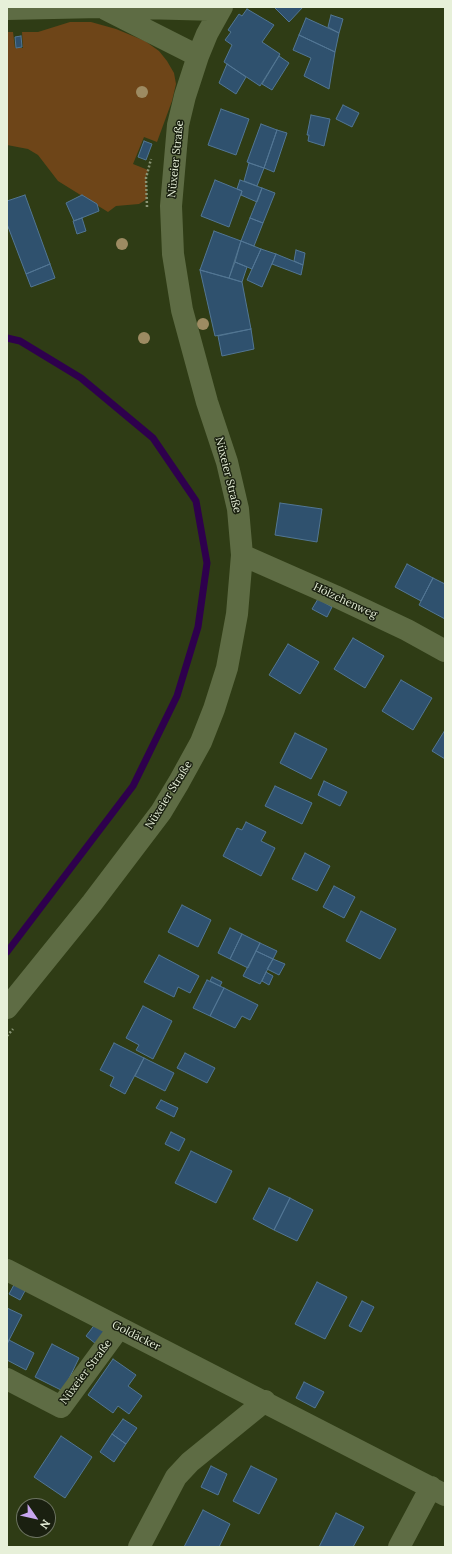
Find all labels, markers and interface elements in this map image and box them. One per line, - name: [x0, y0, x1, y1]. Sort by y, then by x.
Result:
- street label: Nüxeier Straße: [165, 120, 187, 198]
- street label: Nüxeier Straße: [212, 436, 244, 514]
- street label: Hölzchenweg: [311, 580, 379, 622]
- street label: Nüxeier Straße: [143, 759, 195, 831]
- street label: Goldäcker: [110, 1318, 162, 1354]
- street label: Nüxeier Straße: [57, 1337, 115, 1407]
- north arrow: [16, 1498, 56, 1538]
- text: N: [37, 1517, 53, 1532]

